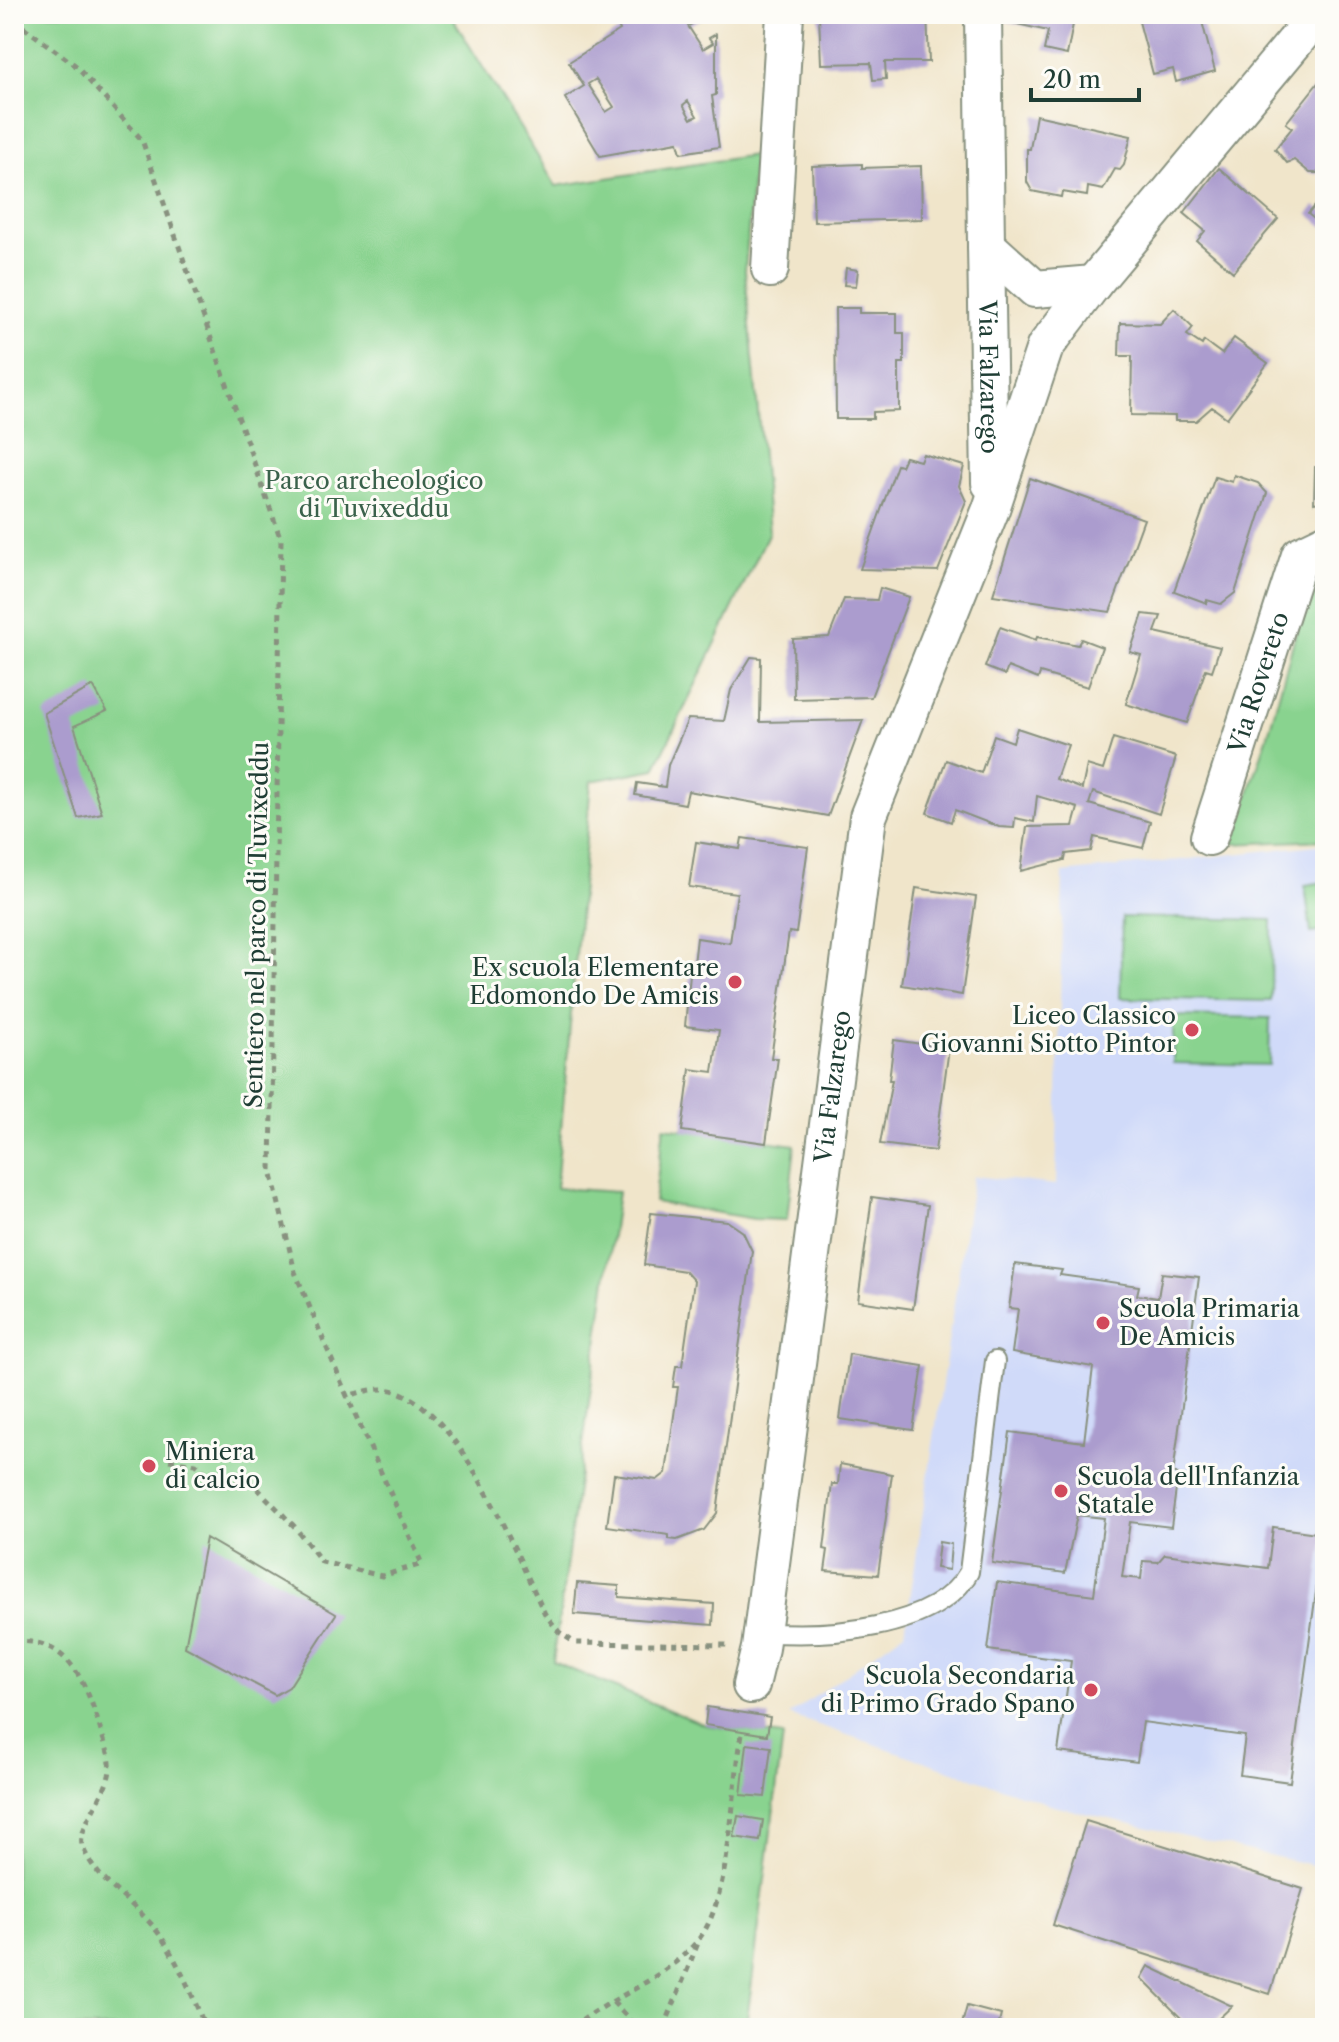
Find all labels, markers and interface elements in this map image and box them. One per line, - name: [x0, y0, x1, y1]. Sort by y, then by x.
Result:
- scale bar: [1031, 52, 1139, 102]
- text: 20 m: [1043, 65, 1101, 94]
- street label: Via Falzarego: [973, 299, 1005, 454]
- park label: Parco archeologico di Tuvixeddu: [264, 466, 484, 523]
- street label: Via Rovereto: [1222, 608, 1295, 758]
- street label: Sentiero nel parco di Tuvixeddu: [239, 741, 274, 1108]
- place label: Ex scuola Elementare Edomondo De Amicis: [469, 953, 719, 1010]
- marker: Ex scuola Elementare Edomondo De Amicis: [726, 973, 744, 991]
- place label: Liceo Classico Giovanni Siotto Pintor: [921, 1001, 1176, 1058]
- street label: Via Falzarego: [808, 1009, 857, 1166]
- marker: Liceo Classico Giovanni Siotto Pintor: [1183, 1021, 1201, 1039]
- place label: Scuola Primaria De Amicis: [1119, 1294, 1300, 1351]
- marker: Scuola Primaria De Amicis: [1094, 1314, 1112, 1332]
- place label: Miniera di calcio: [165, 1437, 260, 1494]
- marker: Miniera di calcio: [140, 1457, 158, 1475]
- place label: Scuola dell'Infanzia Statale: [1077, 1462, 1300, 1519]
- marker: Scuola dell'Infanzia Statale: [1052, 1482, 1070, 1500]
- place label: Scuola Secondaria di Primo Grado Spano: [821, 1661, 1075, 1718]
- marker: Scuola Secondaria di Primo Grado Spano: [1082, 1681, 1100, 1699]

